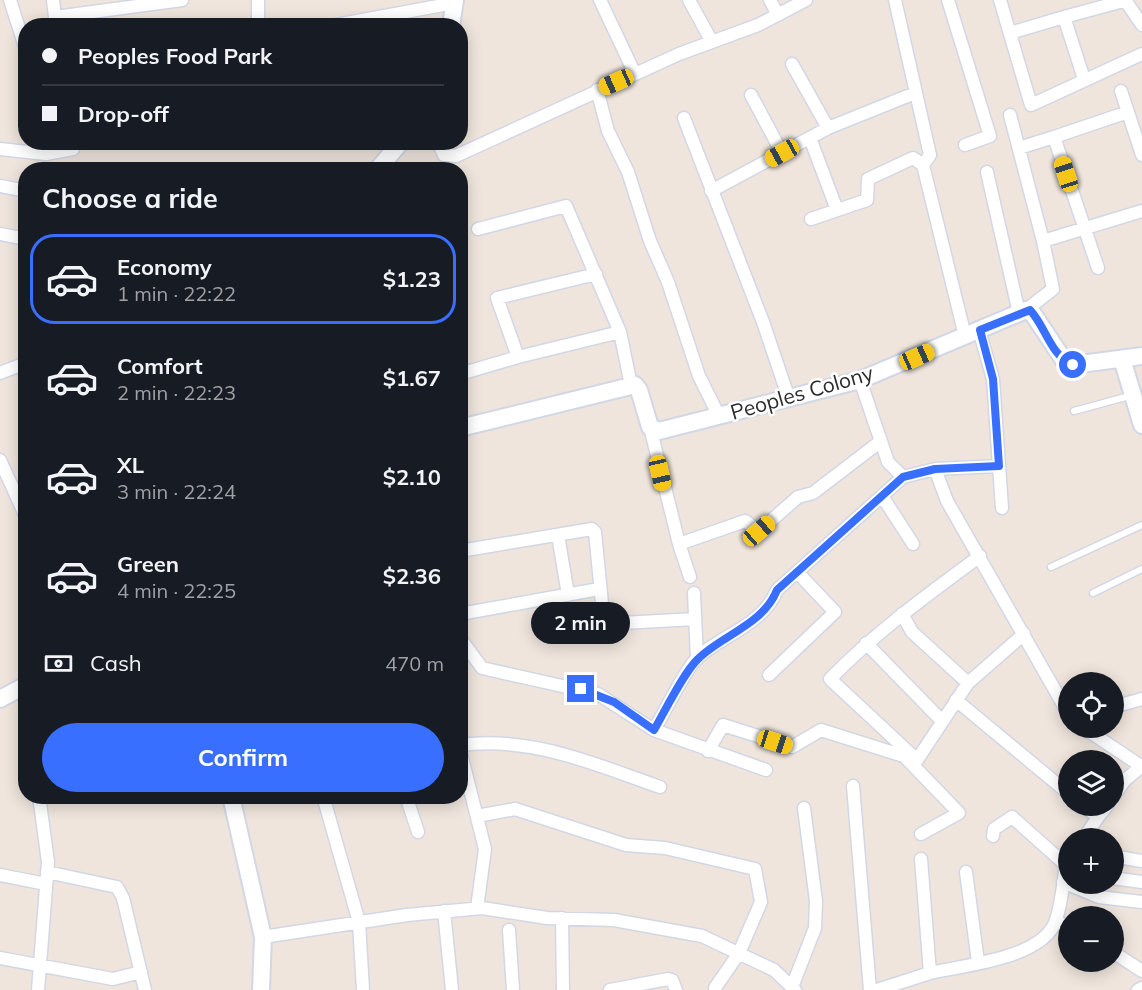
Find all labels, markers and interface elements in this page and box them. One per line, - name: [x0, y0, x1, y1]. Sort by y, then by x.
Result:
- text: Peoples Food Park: [78, 42, 272, 70]
- car: [596, 66, 636, 98]
- text: Drop-off: [78, 100, 169, 128]
- car: [762, 136, 802, 170]
- car: [1052, 154, 1080, 194]
- text: Choose a ride: [42, 181, 218, 215]
- icon: car: [45, 252, 99, 306]
- text: Economy: [117, 253, 212, 281]
- text: $1.23: [383, 265, 441, 293]
- text: 1 min · 22:22: [117, 281, 236, 306]
- car: [897, 341, 937, 373]
- icon: car: [45, 351, 99, 405]
- route start: [1059, 351, 1086, 378]
- text: Comfort: [117, 352, 203, 380]
- street label: Peoples Colony: [727, 359, 876, 425]
- text: $1.67: [383, 364, 441, 392]
- text: 2 min · 22:23: [117, 380, 236, 405]
- icon: car: [45, 450, 99, 504]
- text: XL: [117, 451, 144, 479]
- car: [647, 453, 673, 493]
- text: $2.10: [383, 463, 441, 491]
- text: 3 min · 22:24: [117, 479, 236, 504]
- car: [740, 512, 778, 550]
- icon: car: [45, 549, 99, 603]
- text: Green: [117, 550, 179, 578]
- text: $2.36: [383, 562, 441, 590]
- text: 4 min · 22:25: [117, 578, 236, 603]
- callout: 2 min: [532, 602, 630, 644]
- text: 2 min: [554, 610, 607, 635]
- icon: cash: [42, 647, 75, 680]
- text: Cash: [90, 649, 142, 677]
- text: 470 m: [385, 651, 444, 676]
- map controls: [1058, 672, 1124, 972]
- button: locate: [1058, 672, 1124, 738]
- route end: [567, 675, 594, 702]
- button: Confirm: [42, 723, 444, 792]
- car: [755, 728, 795, 756]
- button: layers: [1058, 750, 1124, 816]
- button: +: [1058, 828, 1124, 894]
- button: −: [1058, 906, 1124, 972]

